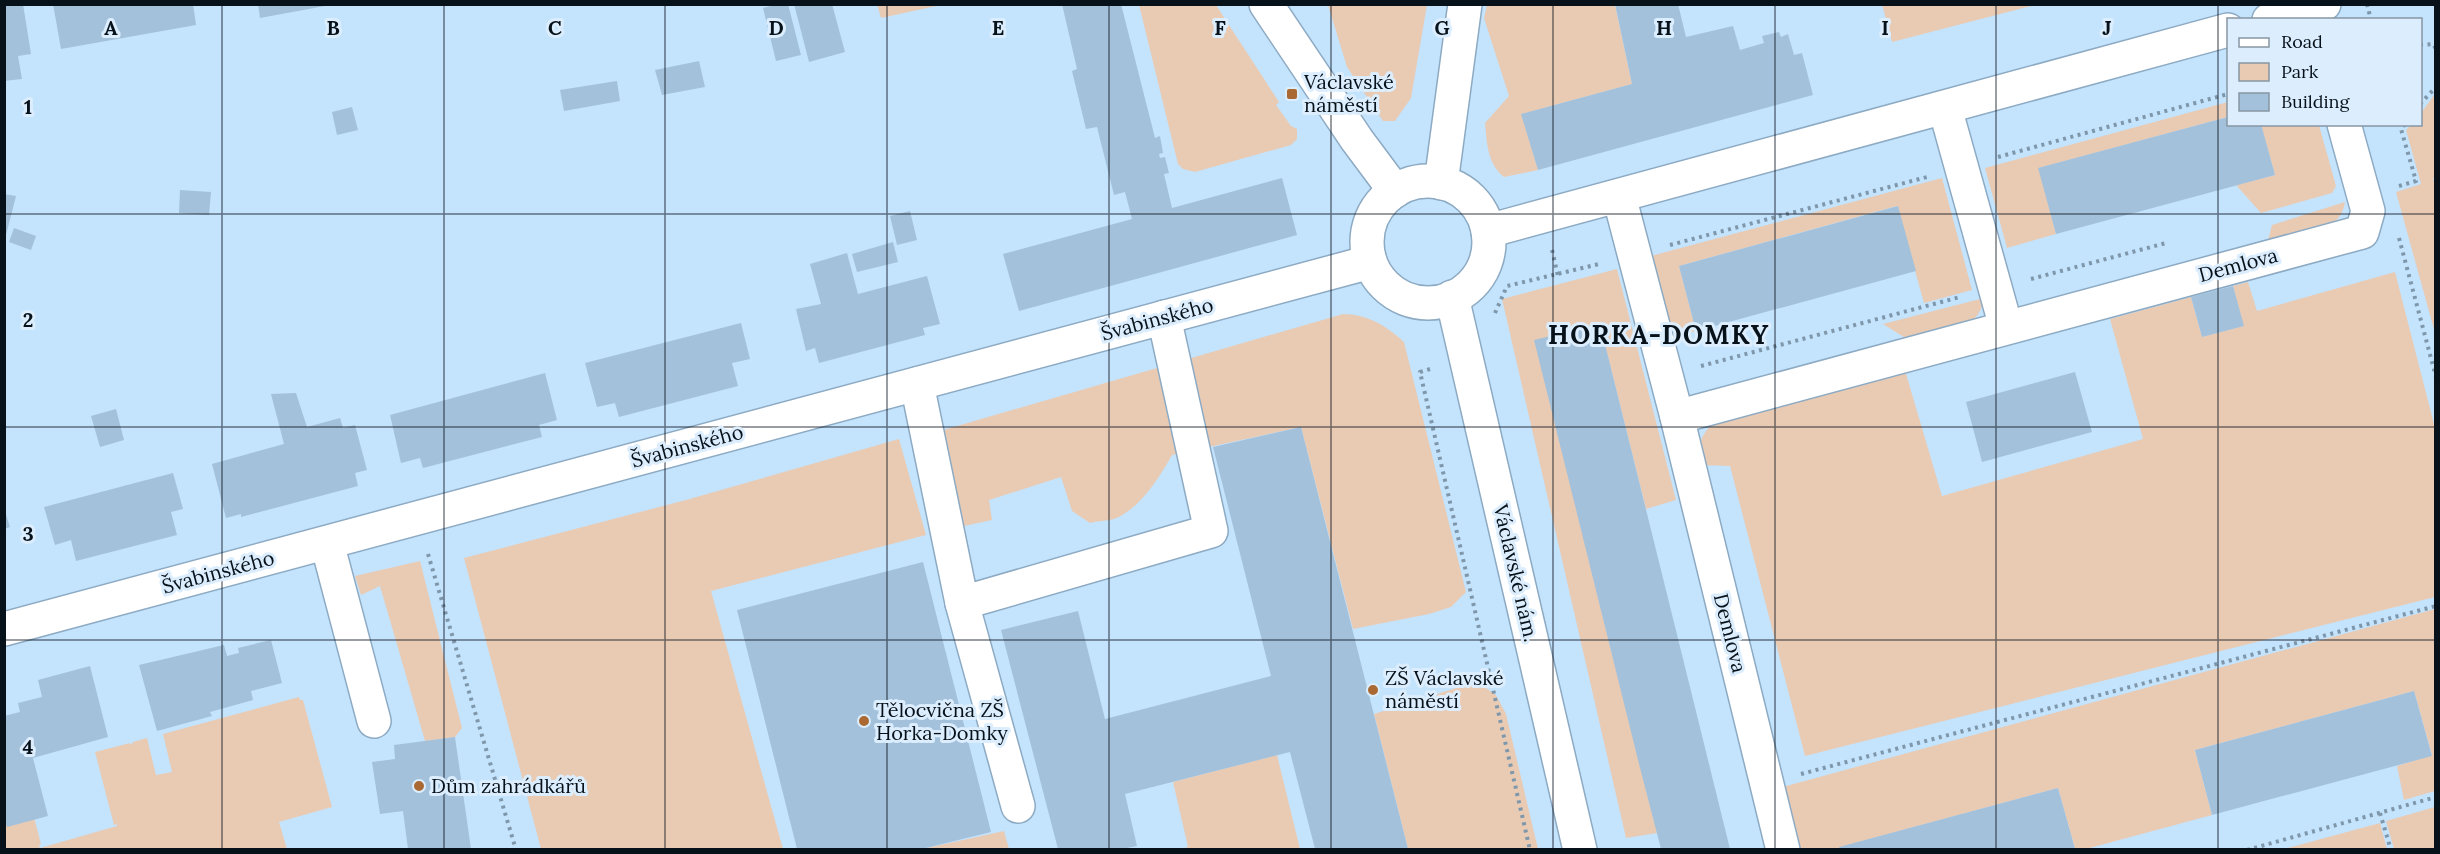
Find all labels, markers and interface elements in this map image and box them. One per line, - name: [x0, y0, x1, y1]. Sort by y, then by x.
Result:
- text: A: [104, 15, 118, 40]
- text: B: [326, 15, 340, 40]
- text: C: [548, 15, 562, 40]
- text: D: [768, 15, 784, 40]
- text: E: [992, 15, 1004, 40]
- text: F: [1214, 15, 1226, 40]
- text: G: [1434, 15, 1450, 40]
- text: H: [1656, 15, 1672, 40]
- text: I: [1881, 15, 1889, 40]
- text: J: [2102, 15, 2112, 40]
- legend: [2227, 18, 2422, 126]
- text: Road: [2281, 30, 2323, 53]
- text: Park: [2281, 60, 2319, 83]
- place label: Václavské náměstí: [1303, 69, 1394, 117]
- marker: Václavské náměstí: [1285, 87, 1299, 101]
- text: Building: [2281, 90, 2351, 113]
- text: 1: [24, 94, 32, 119]
- street label: Demlova: [2196, 242, 2280, 287]
- street label: Švabinského: [1098, 292, 1216, 346]
- text: 2: [23, 307, 33, 332]
- district label: HORKA-DOMKY: [1548, 318, 1770, 351]
- street label: Švabinského: [628, 419, 746, 473]
- street label: Václavské nám.: [1488, 501, 1544, 644]
- text: 3: [22, 521, 34, 546]
- street label: Švabinského: [159, 545, 277, 599]
- street label: Demlova: [1709, 591, 1752, 675]
- place label: ZŠ Václavské náměstí: [1385, 665, 1504, 713]
- marker: ZŠ Václavské náměstí: [1366, 683, 1380, 697]
- place label: Tělocvična ZŠ Horka-Domky: [876, 697, 1008, 745]
- marker: Tělocvična ZŠ Horka-Domky: [857, 714, 871, 728]
- text: 4: [23, 734, 34, 759]
- place label: Dům zahrádkářů: [431, 773, 586, 798]
- marker: Dům zahrádkářů: [412, 779, 426, 793]

